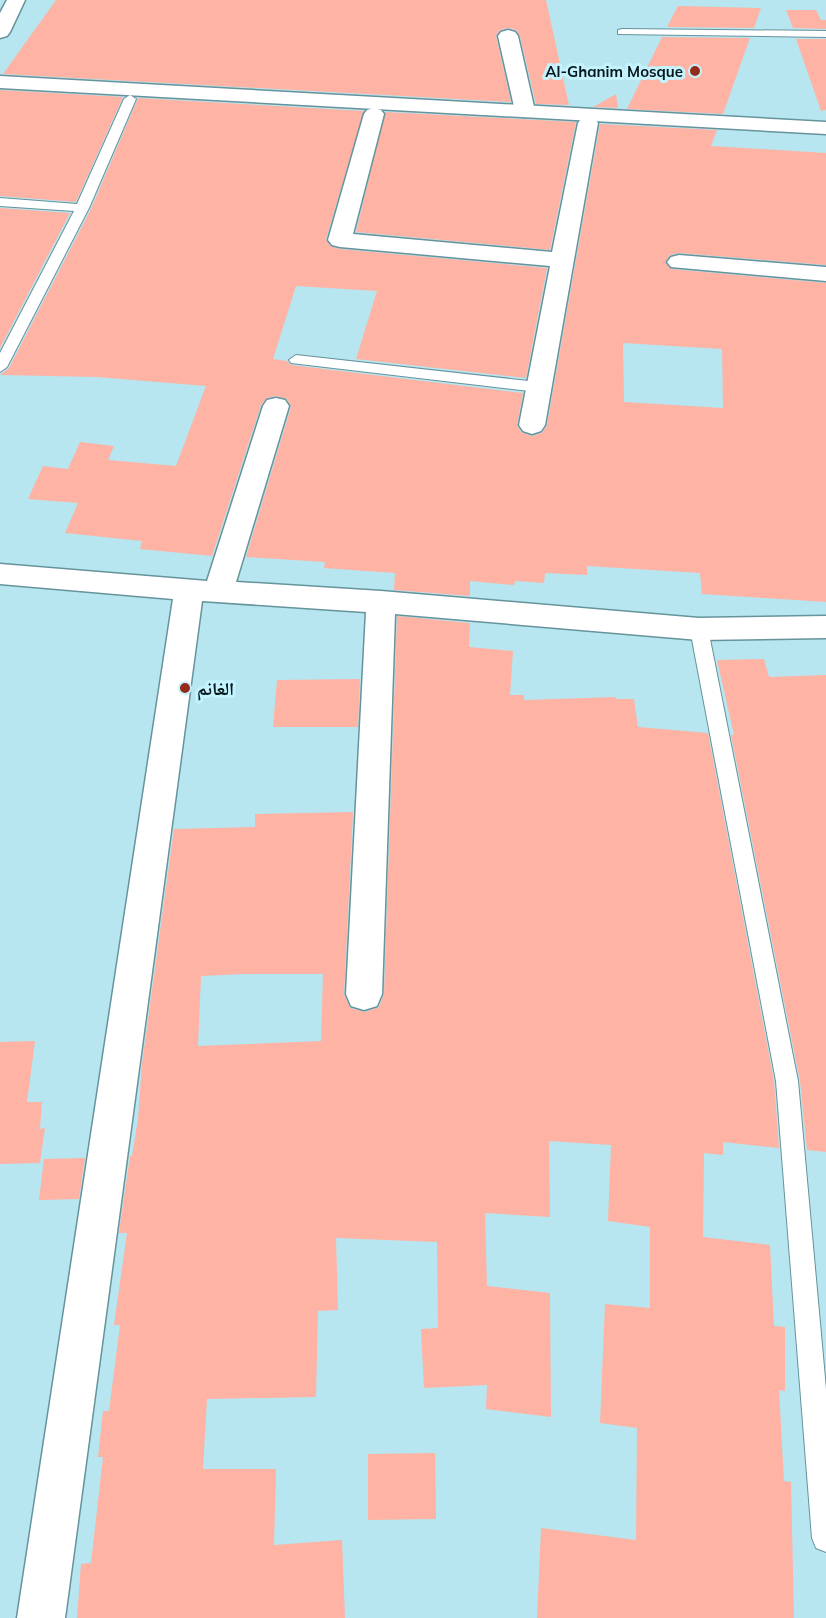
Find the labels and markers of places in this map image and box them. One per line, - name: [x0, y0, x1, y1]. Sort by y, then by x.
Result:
- place label: Al-Ghanim Mosque: [545, 62, 683, 81]
- marker: Al-Ghanim Mosque: [688, 64, 702, 78]
- place label: الغانم: [197, 677, 234, 701]
- marker: الغانم: [178, 681, 192, 695]

